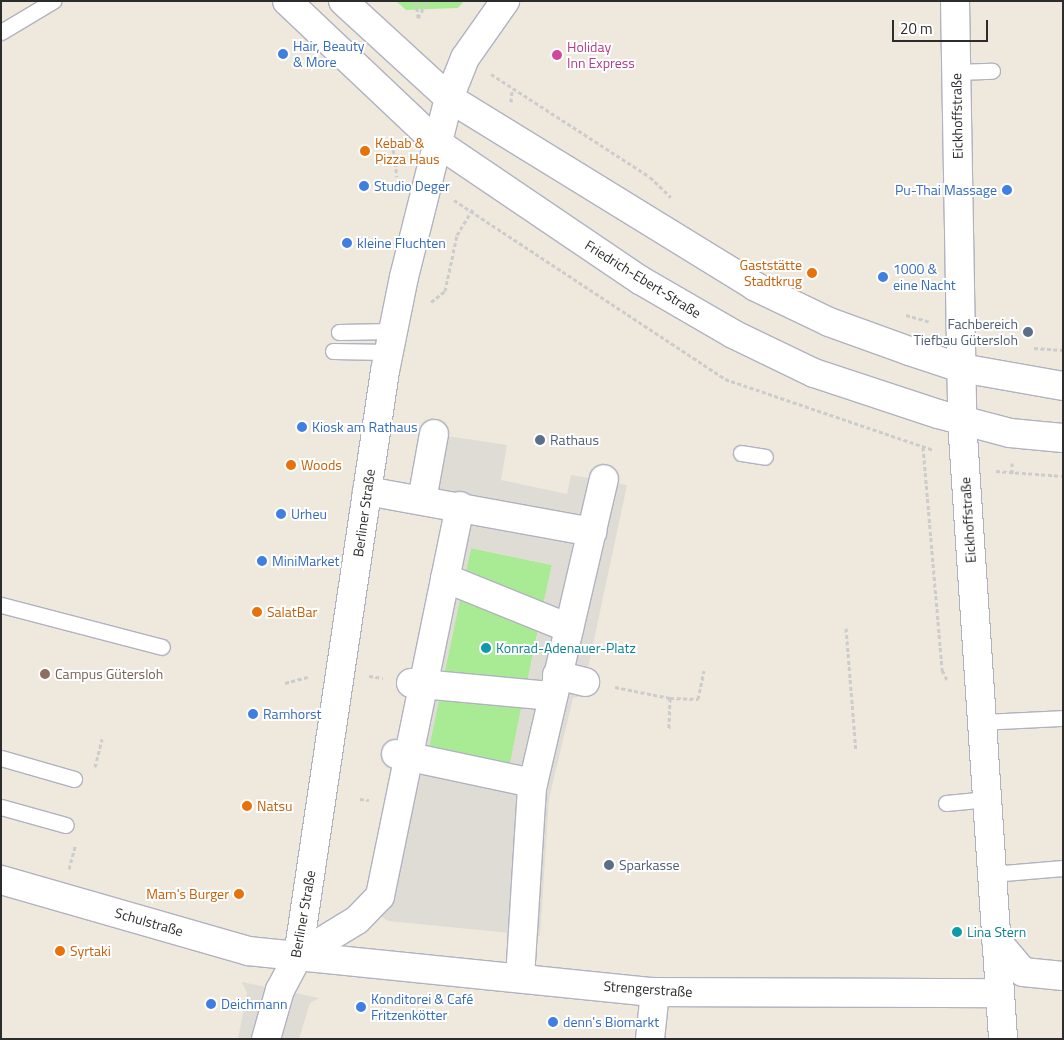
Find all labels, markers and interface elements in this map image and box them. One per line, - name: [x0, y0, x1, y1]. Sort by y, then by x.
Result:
- scale bar: [894, 10, 990, 42]
- text: 20 m: [900, 17, 933, 40]
- place label: Hair, Beauty & More: [293, 38, 365, 70]
- place label: Holiday Inn Express: [567, 39, 635, 72]
- marker: Hair, Beauty & More: [277, 48, 289, 60]
- marker: Holiday Inn Express: [551, 49, 563, 61]
- street label: Eickhoffstraße: [948, 73, 966, 159]
- place label: Kebab & Pizza Haus: [375, 135, 440, 168]
- marker: Kebab & Pizza Haus: [359, 145, 371, 157]
- place label: Studio Deger: [374, 178, 450, 194]
- marker: Studio Deger: [358, 180, 370, 192]
- place label: Pu-Thai Massage: [895, 182, 997, 198]
- marker: Pu-Thai Massage: [1001, 184, 1013, 196]
- place label: kleine Fluchten: [357, 235, 446, 251]
- street label: Friedrich-Ebert-Straße: [582, 236, 704, 322]
- marker: kleine Fluchten: [341, 237, 353, 249]
- place label: Gaststätte Stadtkrug: [740, 257, 802, 290]
- place label: 1000 & eine Nacht: [893, 261, 956, 294]
- marker: Gaststätte Stadtkrug: [806, 267, 818, 279]
- marker: 1000 & eine Nacht: [877, 271, 889, 283]
- place label: Fachbereich Tiefbau Gütersloh: [913, 316, 1018, 348]
- marker: Fachbereich Tiefbau Gütersloh: [1022, 326, 1034, 338]
- place label: Kiosk am Rathaus: [312, 419, 418, 435]
- marker: Kiosk am Rathaus: [296, 421, 308, 433]
- place label: Rathaus: [550, 432, 599, 448]
- marker: Rathaus: [534, 434, 546, 446]
- place label: Woods: [301, 457, 342, 473]
- marker: Woods: [285, 459, 297, 471]
- street label: Berliner Straße: [350, 468, 378, 558]
- street label: Eickhoffstraße: [957, 476, 979, 564]
- place label: Urheu: [291, 506, 327, 522]
- marker: Urheu: [275, 508, 287, 520]
- place label: MiniMarket: [272, 553, 339, 569]
- marker: MiniMarket: [256, 555, 268, 567]
- place label: SalatBar: [267, 604, 317, 620]
- marker: SalatBar: [251, 606, 263, 618]
- place label: Konrad-Adenauer-Platz: [496, 640, 636, 656]
- marker: Konrad-Adenauer-Platz: [480, 642, 492, 654]
- place label: Campus Gütersloh: [55, 666, 163, 682]
- marker: Campus Gütersloh: [39, 668, 51, 680]
- place label: Ramhorst: [263, 706, 322, 722]
- marker: Ramhorst: [247, 708, 259, 720]
- place label: Natsu: [257, 798, 292, 814]
- marker: Natsu: [241, 800, 253, 812]
- place label: Sparkasse: [619, 857, 680, 873]
- marker: Sparkasse: [603, 859, 615, 871]
- street label: Berliner Straße: [287, 869, 319, 959]
- place label: Mam's Burger: [146, 886, 229, 902]
- marker: Mam's Burger: [233, 888, 245, 900]
- street label: Schulstraße: [113, 904, 185, 940]
- place label: Lina Stern: [967, 924, 1026, 940]
- marker: Lina Stern: [951, 926, 963, 938]
- place label: Syrtaki: [70, 943, 111, 959]
- marker: Syrtaki: [54, 945, 66, 957]
- street label: Strengerstraße: [603, 978, 693, 1000]
- place label: Konditorei & Café Fritzenkötter: [371, 991, 473, 1024]
- place label: Deichmann: [221, 996, 288, 1012]
- marker: Deichmann: [205, 998, 217, 1010]
- marker: Konditorei & Café Fritzenkötter: [355, 1001, 367, 1013]
- place label: denn's Biomarkt: [563, 1014, 659, 1030]
- marker: denn's Biomarkt: [547, 1016, 559, 1028]

